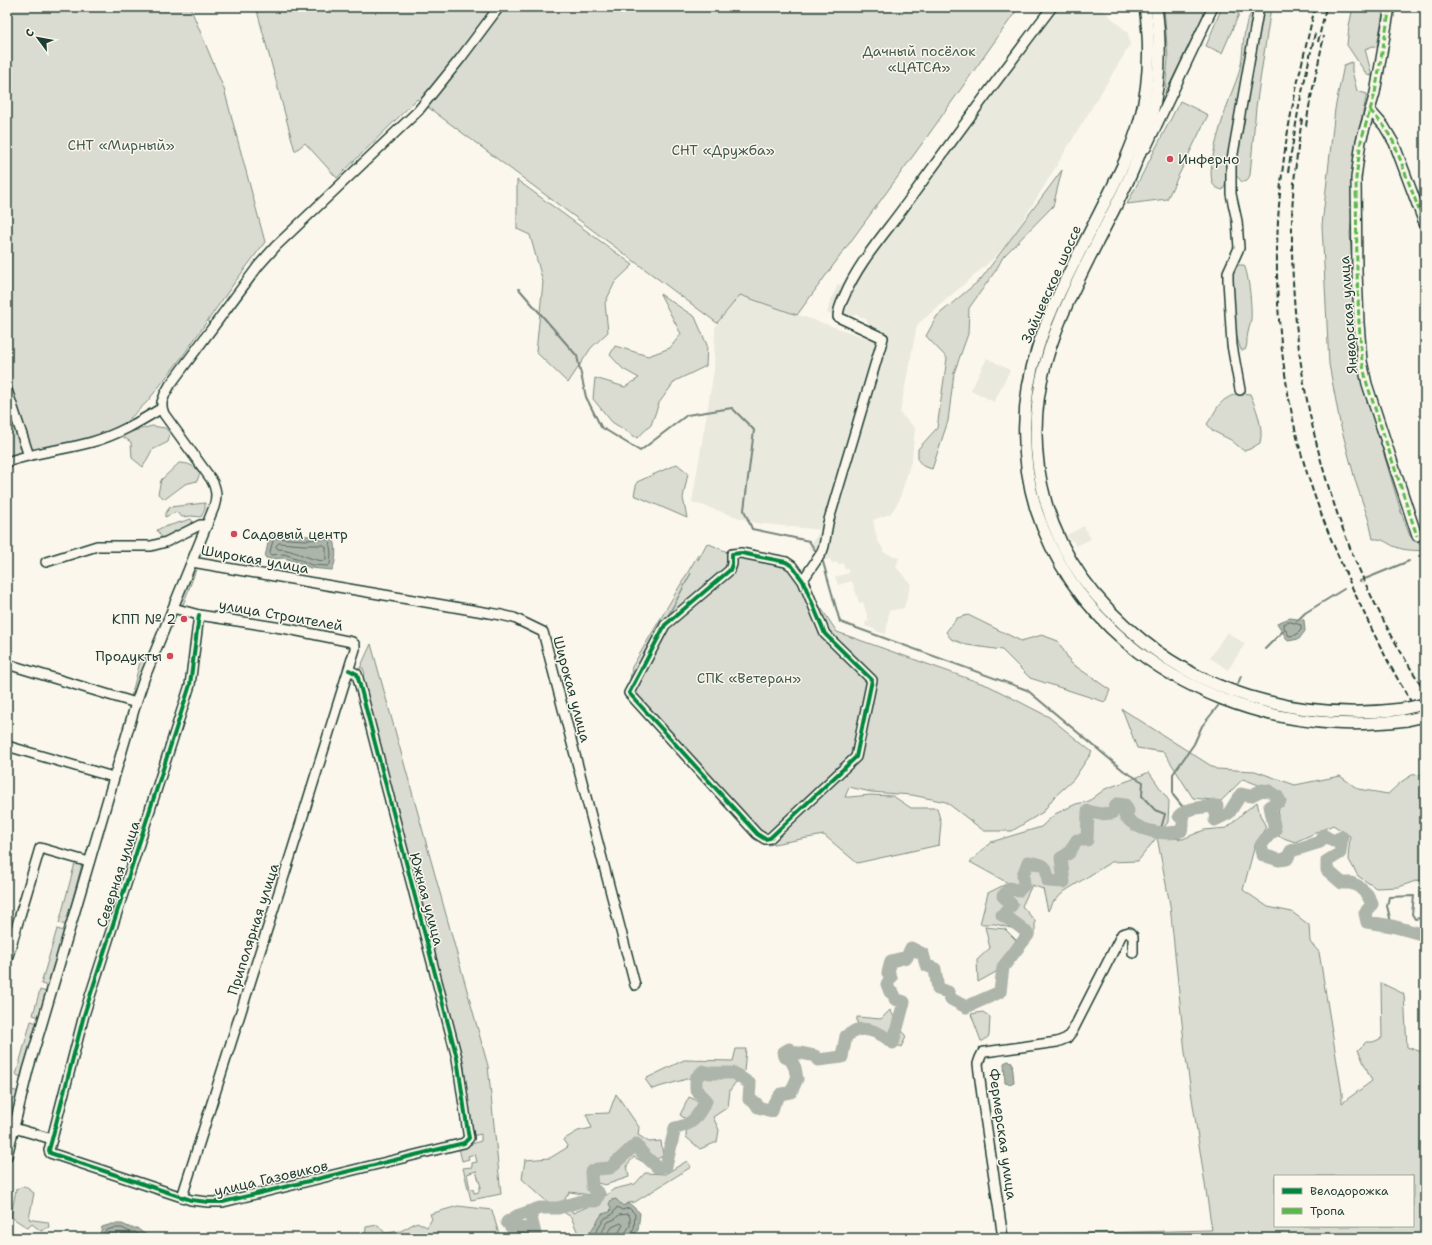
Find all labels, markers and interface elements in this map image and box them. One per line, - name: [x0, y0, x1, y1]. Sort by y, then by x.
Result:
- north arrow: [18, 18, 58, 58]
- text: С: [22, 26, 38, 40]
- park label: Дачный посёлок «ЦАТСА»: [862, 42, 976, 76]
- park label: СНТ «Мирный»: [67, 136, 175, 154]
- park label: СНТ «Дружба»: [671, 141, 775, 159]
- place label: Инферно: [1178, 150, 1239, 168]
- marker: Инферно: [1165, 154, 1175, 164]
- street label: Зайцевское шоссе: [1017, 222, 1085, 346]
- street label: Январская улица: [1335, 255, 1361, 375]
- place label: Садовый центр: [242, 525, 348, 543]
- marker: Садовый центр: [229, 529, 239, 539]
- street label: Широкая улица: [200, 541, 311, 577]
- street label: улица Строителей: [217, 595, 345, 635]
- place label: КПП № 2: [112, 610, 176, 628]
- marker: КПП № 2: [179, 614, 189, 624]
- street label: Широкая улица: [549, 634, 595, 744]
- place label: Продукты: [95, 647, 162, 665]
- marker: Продукты: [165, 651, 175, 661]
- park label: СПК «Ветеран»: [697, 669, 801, 687]
- street label: Северная улица: [92, 818, 144, 930]
- street label: Южная улица: [406, 851, 448, 948]
- street label: Приполярная улица: [223, 861, 283, 997]
- street label: Фермерская улица: [985, 1067, 1021, 1201]
- street label: улица Газовиков: [212, 1156, 330, 1200]
- legend: [1274, 1175, 1414, 1227]
- text: Велодорожка: [1310, 1183, 1389, 1199]
- text: Тропа: [1310, 1203, 1345, 1219]

